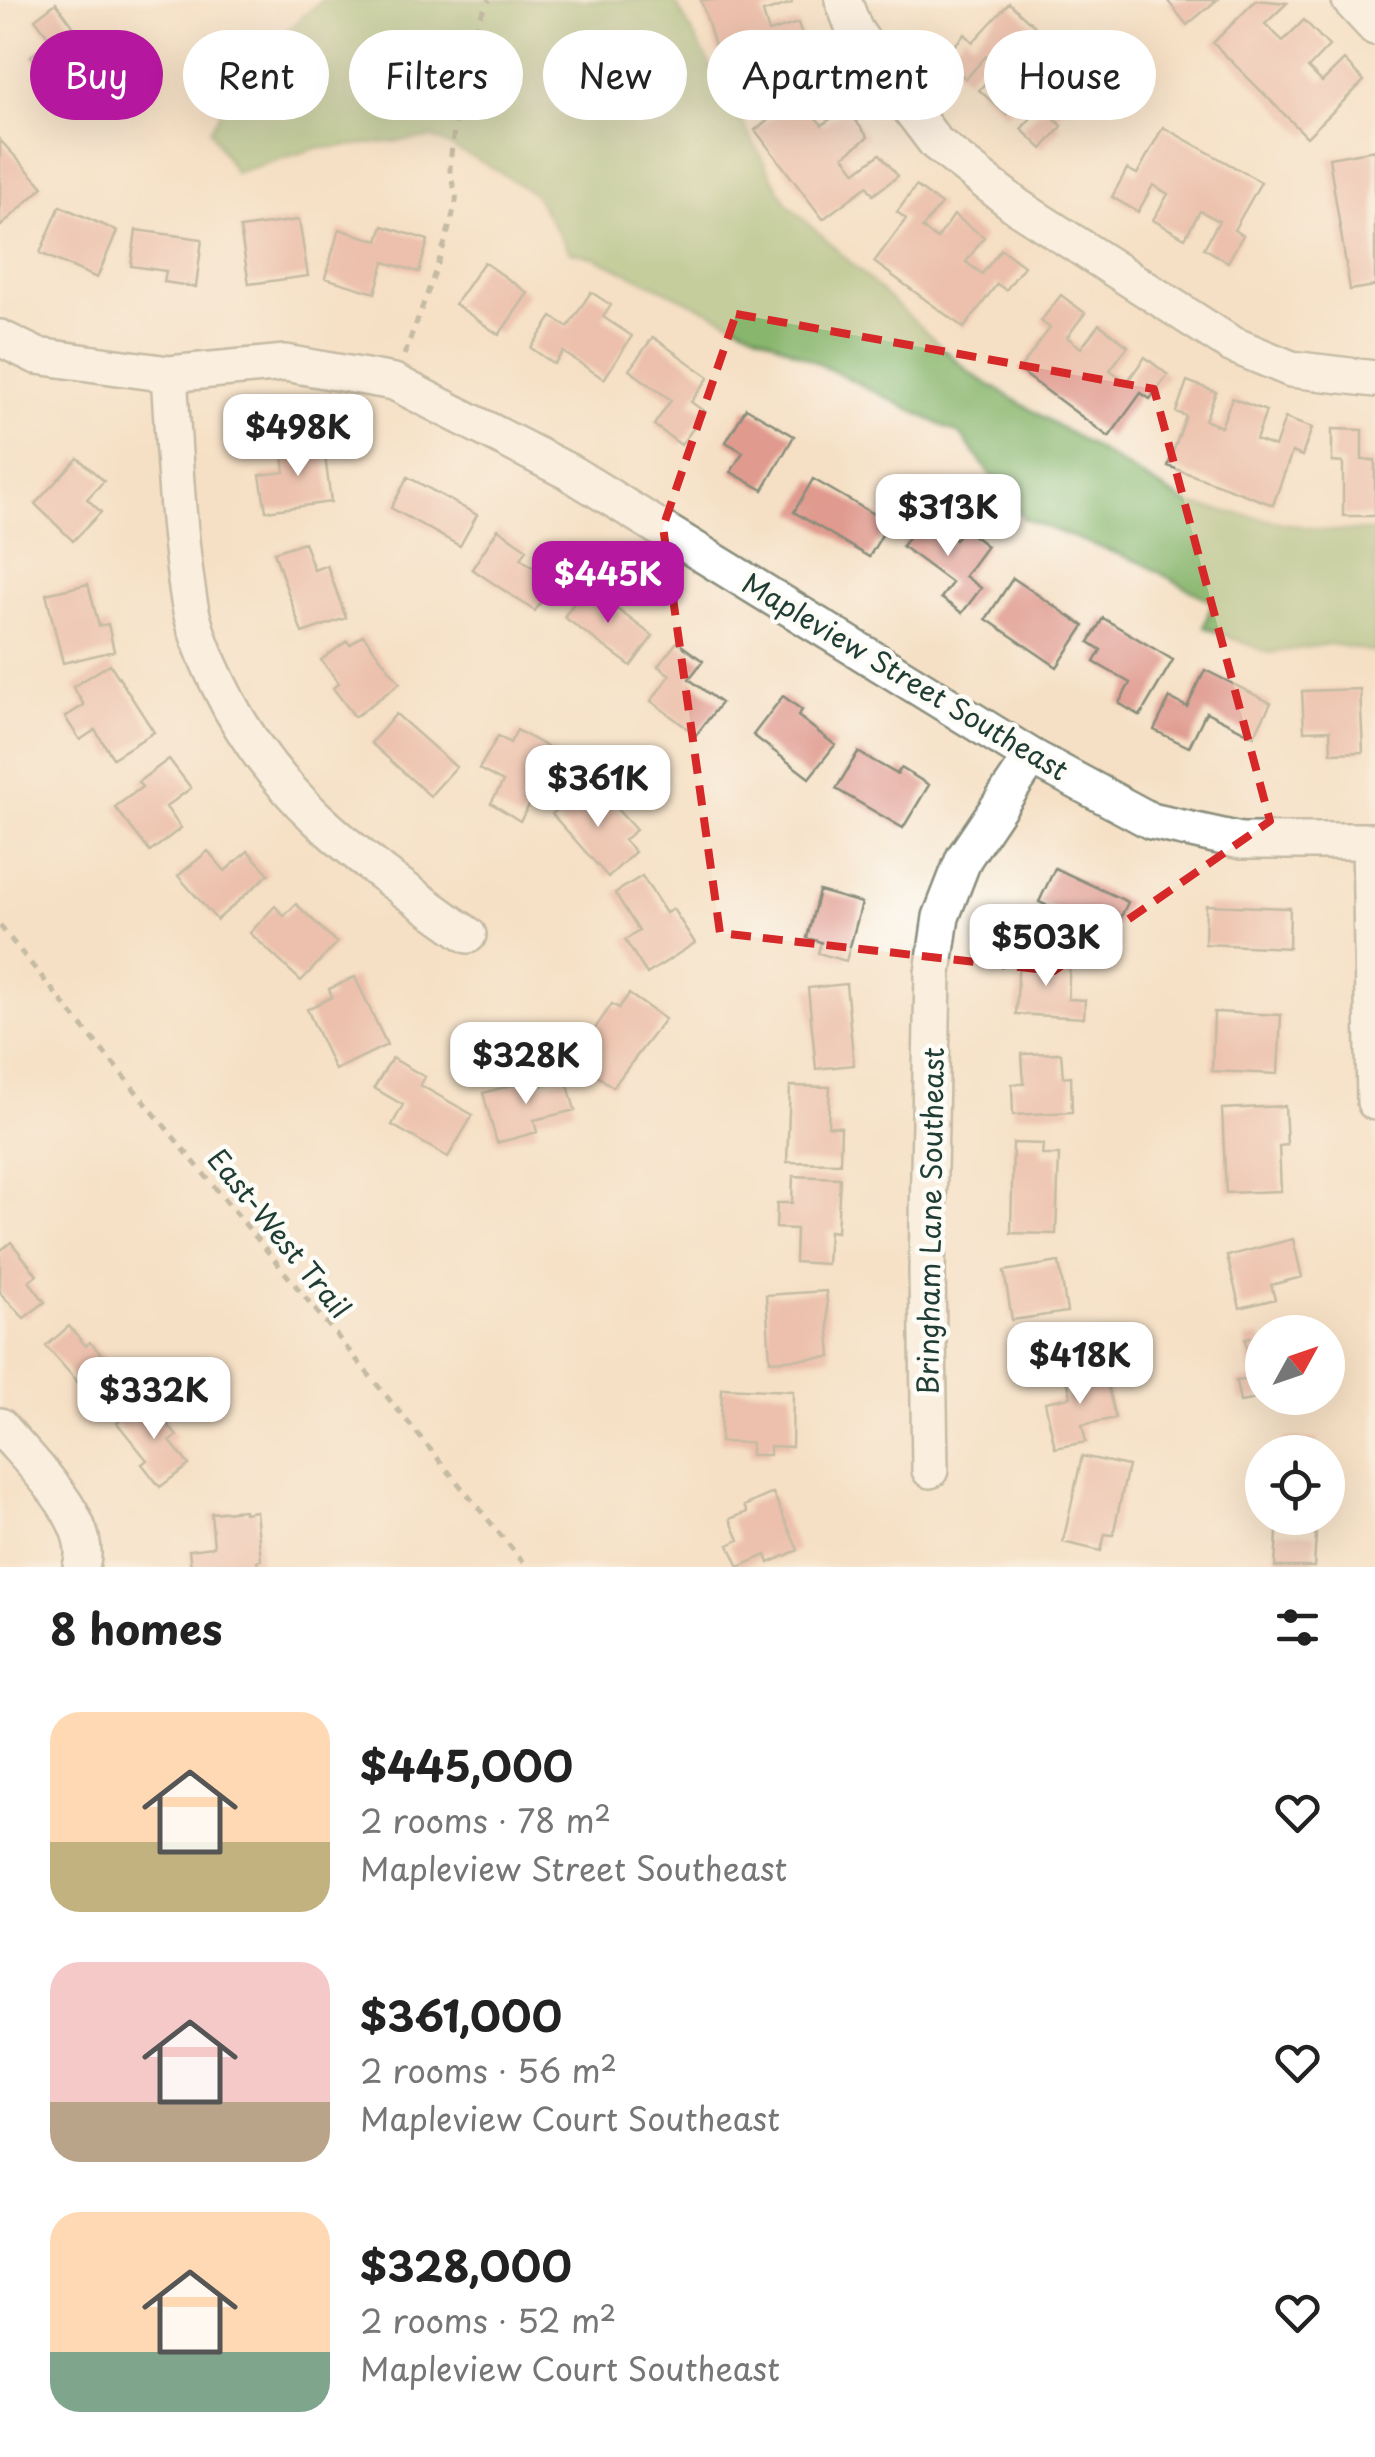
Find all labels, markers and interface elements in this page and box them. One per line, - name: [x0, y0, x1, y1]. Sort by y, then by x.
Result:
- chip: Buy: [30, 30, 163, 120]
- chip: Rent: [183, 30, 329, 120]
- chip: Filters: [349, 30, 523, 120]
- chip: New: [543, 30, 687, 120]
- chip: Apartment: [707, 30, 964, 120]
- chip: House: [984, 30, 1156, 120]
- pin: $498K: [228, 394, 368, 479]
- text: $498K: [245, 402, 351, 450]
- pin: $313K: [878, 474, 1018, 559]
- text: $313K: [898, 482, 998, 530]
- pin: $445K: [538, 541, 678, 626]
- text: $445K: [554, 549, 662, 597]
- street label: Mapleview Street Southeast: [734, 561, 1077, 790]
- pin: $361K: [528, 745, 668, 830]
- text: $361K: [547, 753, 649, 801]
- pin: $503K: [976, 904, 1116, 989]
- text: $503K: [992, 912, 1100, 960]
- pin: $328K: [456, 1022, 596, 1107]
- text: $328K: [472, 1030, 580, 1078]
- street label: Bringham Lane Southeast: [905, 1047, 954, 1395]
- street label: East-West Trail: [198, 1139, 362, 1327]
- north arrow: [1245, 1315, 1345, 1415]
- map controls: [1245, 1315, 1345, 1535]
- pin: $418K: [1010, 1322, 1150, 1407]
- text: $418K: [1029, 1330, 1131, 1378]
- pin: $332K: [84, 1357, 224, 1442]
- text: $332K: [99, 1365, 209, 1413]
- button: locate: [1245, 1435, 1345, 1535]
- text: 8 homes: [50, 1596, 223, 1659]
- icon: filters: [1270, 1600, 1325, 1655]
- text: $445,000: [360, 1733, 573, 1796]
- icon: home: [130, 1752, 250, 1872]
- icon: heart: [1270, 1785, 1325, 1840]
- text: 2 rooms · 78 m²: [360, 1796, 611, 1844]
- text: Mapleview Street Southeast: [360, 1844, 787, 1892]
- text: $361,000: [360, 1983, 562, 2046]
- icon: home: [130, 2002, 250, 2122]
- icon: heart: [1270, 2035, 1325, 2090]
- text: 2 rooms · 56 m²: [360, 2046, 617, 2094]
- text: Mapleview Court Southeast: [360, 2094, 780, 2142]
- text: $328,000: [360, 2233, 572, 2296]
- icon: home: [130, 2252, 250, 2372]
- icon: heart: [1270, 2285, 1325, 2340]
- text: 2 rooms · 52 m²: [360, 2296, 616, 2344]
- text: Mapleview Court Southeast: [360, 2344, 780, 2392]

